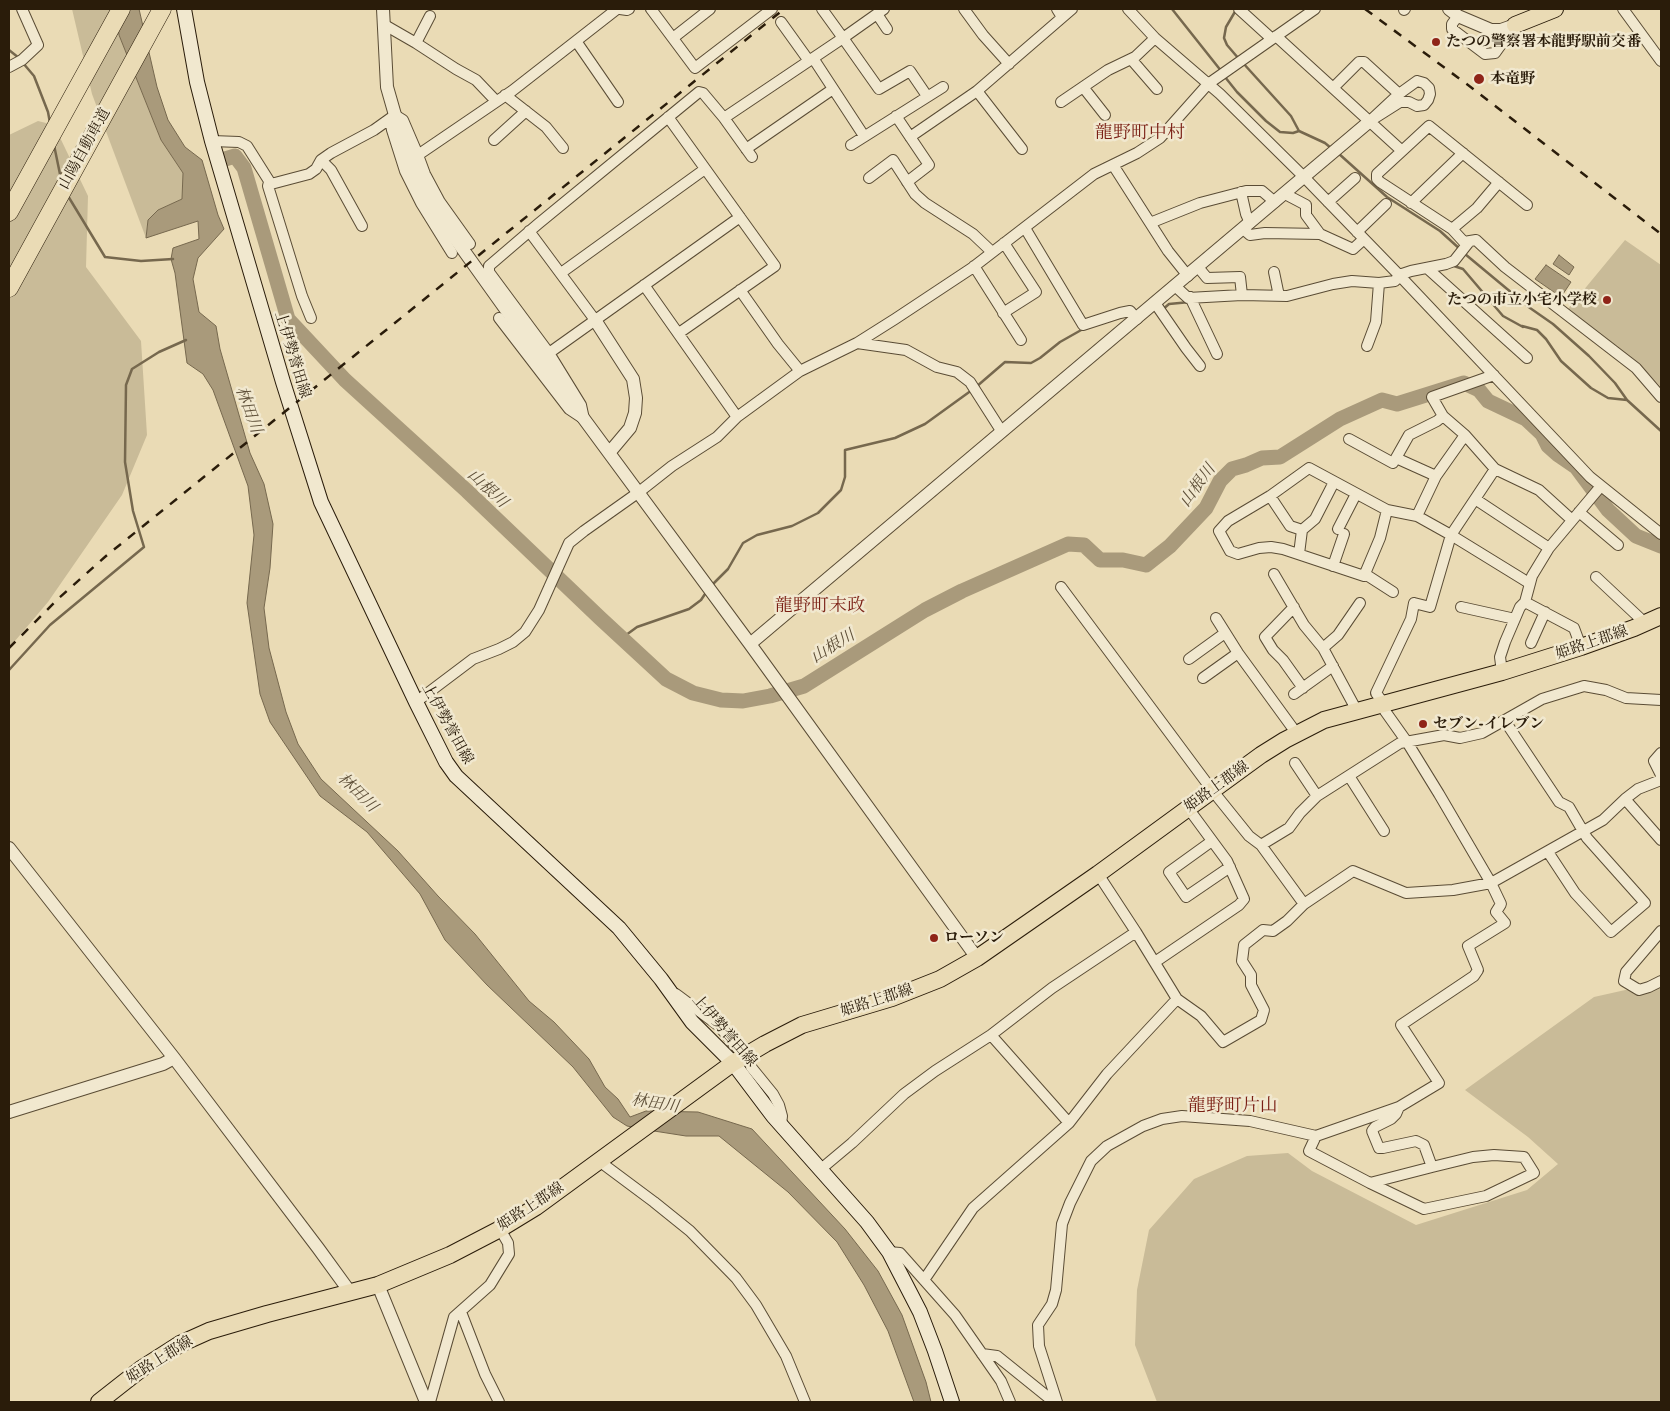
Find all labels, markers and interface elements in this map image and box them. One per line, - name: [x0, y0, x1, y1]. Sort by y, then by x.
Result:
- place label: たつの警察署本龍野駅前交番: [1446, 33, 1641, 51]
- marker: たつの警察署本龍野駅前交番: [1430, 36, 1442, 48]
- place label: 本竜野: [1490, 70, 1535, 88]
- marker: 本竜野: [1472, 72, 1486, 86]
- street label: 山陽自動車道: [55, 105, 115, 193]
- district label: 龍野町中村: [1095, 123, 1185, 145]
- place label: たつの市立小宅小学校: [1447, 291, 1597, 309]
- marker: たつの市立小宅小学校: [1601, 294, 1613, 306]
- street label: 上伊勢誉田線: [270, 309, 314, 401]
- water label: 林田川: [231, 384, 265, 436]
- water label: 山根川: [1176, 461, 1220, 511]
- water label: 山根川: [463, 466, 511, 512]
- district label: 龍野町末政: [775, 596, 865, 618]
- street label: 姫路上郡線: [1554, 622, 1630, 664]
- water label: 山根川: [808, 626, 858, 668]
- street label: 上伊勢誉田線: [417, 680, 477, 768]
- place label: セブン-イレブン: [1433, 715, 1544, 733]
- marker: セブン-イレブン: [1417, 718, 1429, 730]
- street label: 姫路上郡線: [1181, 758, 1253, 816]
- water label: 林田川: [333, 769, 381, 817]
- place label: ローソン: [944, 929, 1004, 947]
- marker: ローソン: [928, 932, 940, 944]
- street label: 姫路上郡線: [839, 981, 915, 1021]
- street label: 上伊勢誉田線: [688, 991, 760, 1071]
- water label: 林田川: [630, 1091, 680, 1117]
- district label: 龍野町片山: [1188, 1096, 1278, 1118]
- street label: 姫路上郡線: [495, 1179, 567, 1235]
- street label: 姫路上郡線: [123, 1332, 197, 1388]

